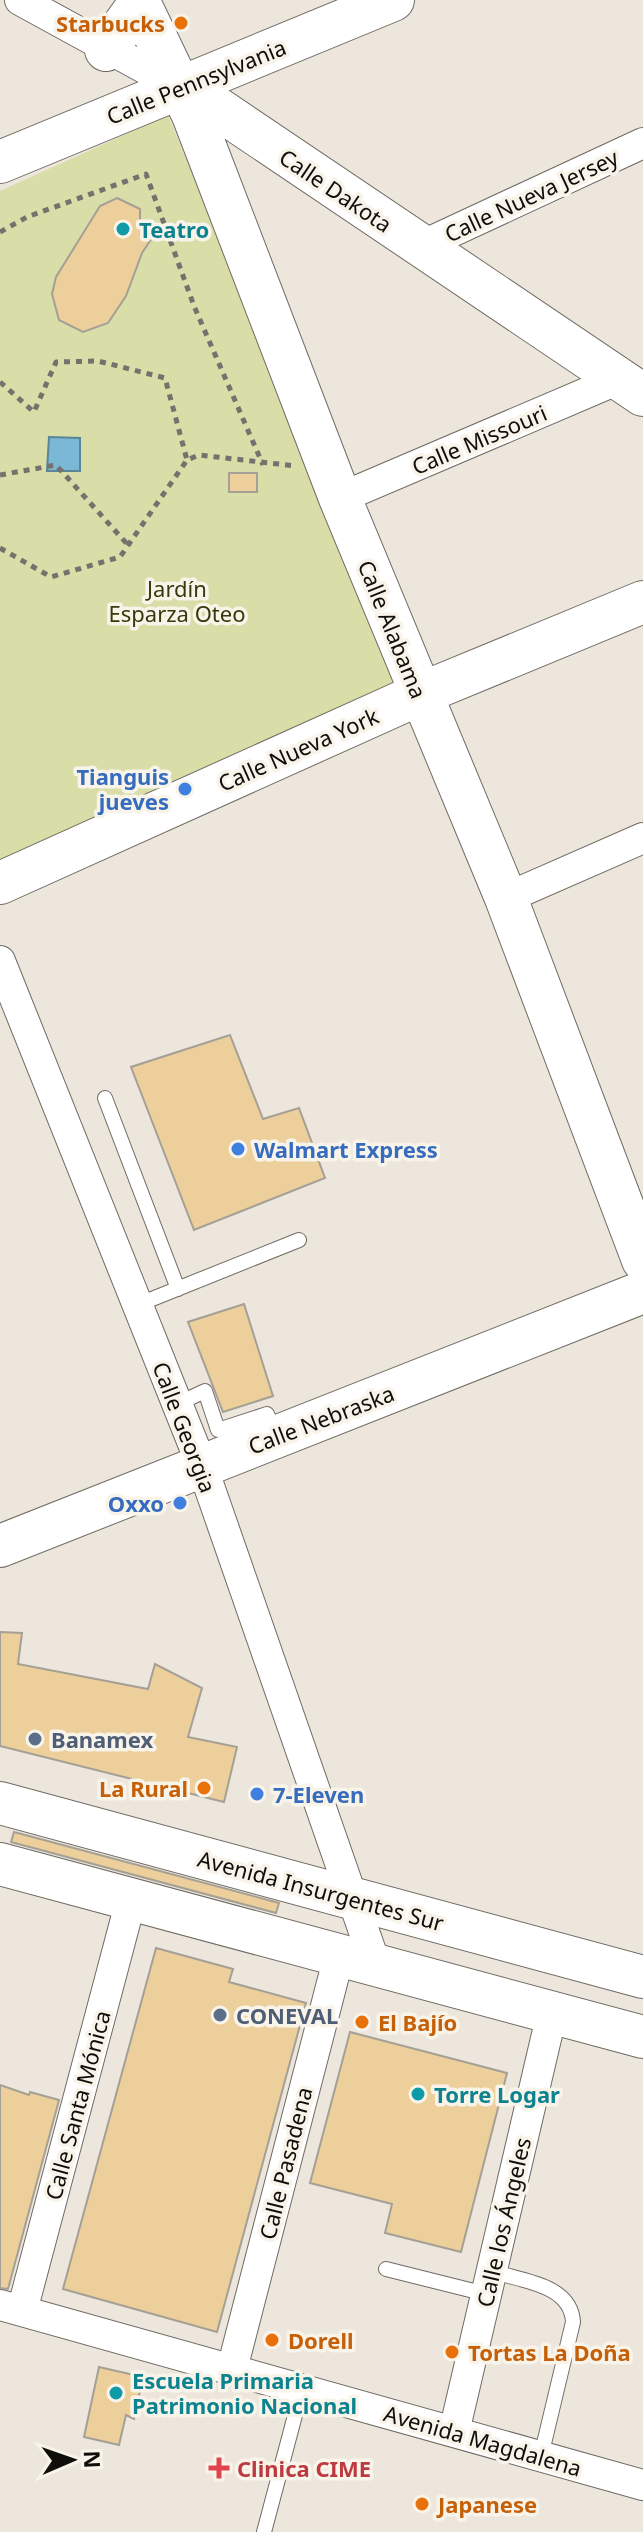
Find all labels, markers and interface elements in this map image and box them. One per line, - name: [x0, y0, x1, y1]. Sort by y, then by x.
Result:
- place label: Starbucks: [56, 8, 165, 38]
- marker: Starbucks: [172, 14, 190, 32]
- street label: Calle Pennsylvania: [102, 31, 290, 131]
- street label: Calle Dakota: [274, 141, 398, 239]
- street label: Calle Nueva Jersey: [439, 141, 623, 248]
- place label: Teatro: [139, 214, 209, 244]
- marker: Teatro: [114, 220, 132, 238]
- street label: Calle Missouri: [407, 397, 551, 481]
- street label: Calle Alabama: [352, 555, 434, 703]
- park label: Jardín Esparza Oteo: [109, 573, 245, 628]
- street label: Calle Nueva York: [213, 700, 383, 798]
- place label: Tianguis jueves: [76, 761, 169, 816]
- marker: Tianguis jueves: [176, 780, 194, 798]
- place label: Walmart Express: [254, 1134, 438, 1164]
- marker: Walmart Express: [229, 1140, 247, 1158]
- street label: Calle Georgia: [146, 1357, 224, 1497]
- street label: Calle Nebraska: [244, 1377, 398, 1461]
- place label: Oxxo: [108, 1488, 164, 1518]
- marker: Oxxo: [171, 1494, 189, 1512]
- place label: Banamex: [51, 1724, 153, 1754]
- marker: Banamex: [26, 1730, 44, 1748]
- place label: La Rural: [99, 1773, 188, 1803]
- marker: La Rural: [195, 1779, 213, 1797]
- place label: 7-Eleven: [273, 1779, 364, 1809]
- marker: 7-Eleven: [248, 1785, 266, 1803]
- street label: Avenida Insurgentes Sur: [195, 1843, 447, 1937]
- place label: CONEVAL: [236, 2000, 338, 2030]
- marker: CONEVAL: [211, 2006, 229, 2024]
- street label: Calle Santa Mónica: [37, 2007, 117, 2203]
- place label: El Bajío: [378, 2007, 457, 2037]
- marker: El Bajío: [353, 2013, 371, 2031]
- place label: Torre Logar: [434, 2079, 560, 2109]
- street label: Calle Pasadena: [252, 2084, 318, 2242]
- marker: Torre Logar: [409, 2085, 427, 2103]
- street label: Calle los Ángeles: [469, 2134, 537, 2310]
- place label: Dorell: [288, 2325, 354, 2355]
- marker: Dorell: [263, 2331, 281, 2349]
- place label: Tortas La Doña: [468, 2337, 631, 2367]
- marker: Tortas La Doña: [443, 2343, 461, 2361]
- place label: Escuela Primaria Patrimonio Nacional: [132, 2365, 357, 2420]
- marker: Escuela Primaria Patrimonio Nacional: [107, 2384, 125, 2402]
- street label: Avenida Magdalena: [381, 2397, 585, 2483]
- north arrow: [32, 2420, 112, 2500]
- text: N: [78, 2450, 108, 2469]
- place label: Clinica CIME: [237, 2453, 371, 2483]
- marker: Clinica CIME: [208, 2457, 230, 2479]
- place label: Japanese: [436, 2489, 537, 2519]
- marker: Japanese: [413, 2495, 431, 2513]

